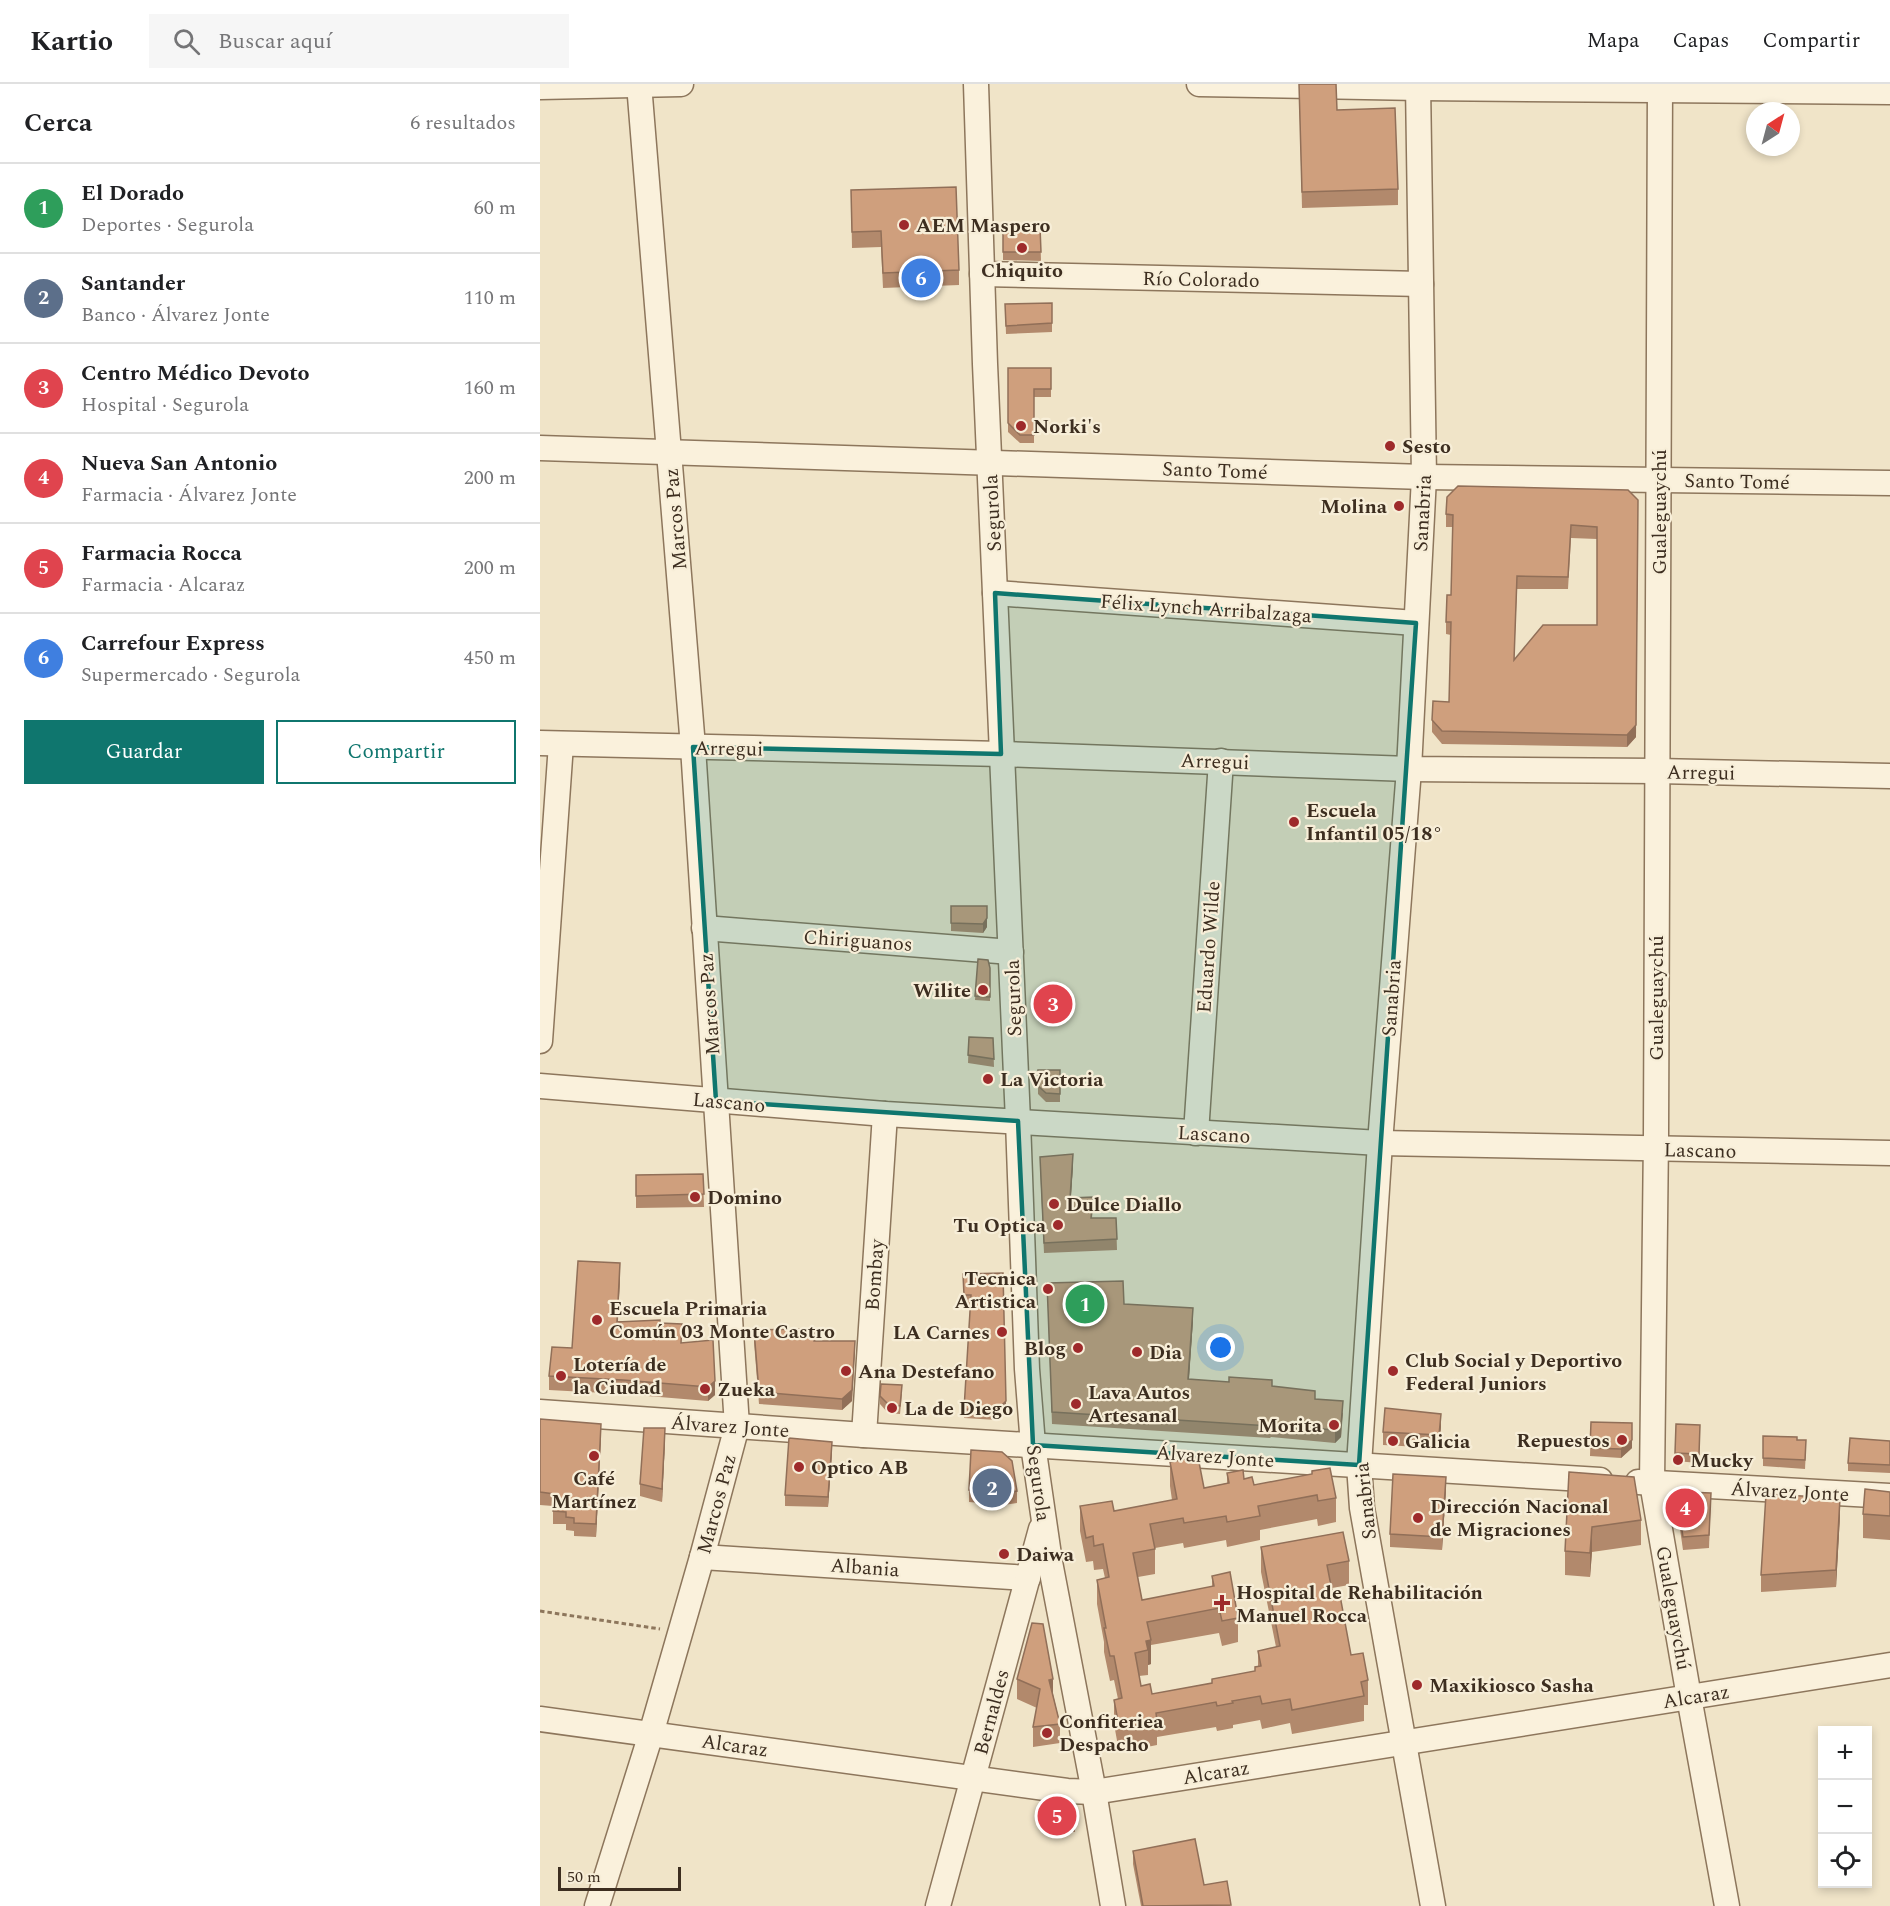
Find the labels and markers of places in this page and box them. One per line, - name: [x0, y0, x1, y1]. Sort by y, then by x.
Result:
- place label: AEM Maspero: [916, 211, 1050, 241]
- marker: AEM Maspero: [897, 218, 911, 232]
- marker: Chiquito: [1015, 241, 1029, 255]
- pin: 6: [902, 256, 940, 300]
- place label: Chiquito: [981, 256, 1063, 286]
- place label: Norki's: [1033, 412, 1101, 442]
- marker: Norki's: [1014, 419, 1028, 433]
- place label: Sesto: [1402, 432, 1451, 462]
- marker: Sesto: [1383, 439, 1397, 453]
- place label: Molina: [1320, 492, 1388, 522]
- marker: Molina: [1392, 499, 1406, 513]
- place label: Escuela Infantil 05/18°: [1306, 796, 1442, 849]
- marker: Escuela Infantil 05/18°: [1287, 815, 1301, 829]
- place label: Wilite: [913, 976, 971, 1006]
- pin: 3: [1034, 982, 1072, 1026]
- marker: Wilite: [976, 983, 990, 997]
- place label: La Victoria: [1000, 1065, 1104, 1095]
- marker: La Victoria: [981, 1072, 995, 1086]
- place label: Domino: [707, 1183, 782, 1213]
- marker: Domino: [688, 1190, 702, 1204]
- place label: Dulce Diallo: [1066, 1190, 1182, 1220]
- marker: Dulce Diallo: [1047, 1197, 1061, 1211]
- place label: Tu Optica: [953, 1211, 1047, 1241]
- marker: Tu Optica: [1051, 1218, 1065, 1232]
- place label: Tecnica Artistica: [955, 1264, 1037, 1317]
- marker: Tecnica Artistica: [1041, 1282, 1055, 1296]
- pin: 1: [1066, 1282, 1104, 1326]
- place label: Escuela Primaria Común 03 Monte Castro: [609, 1294, 835, 1347]
- marker: Escuela Primaria Común 03 Monte Castro: [590, 1313, 604, 1327]
- place label: LA Carnes: [893, 1318, 990, 1348]
- marker: LA Carnes: [995, 1325, 1009, 1339]
- place label: Blog: [1024, 1334, 1066, 1364]
- place label: Dia: [1149, 1338, 1183, 1368]
- marker: Blog: [1071, 1341, 1085, 1355]
- marker: Dia: [1130, 1345, 1144, 1359]
- place label: Club Social y Deportivo Federal Juniors: [1405, 1346, 1622, 1399]
- place label: Lotería de la Ciudad: [573, 1350, 667, 1403]
- place label: Ana Destefano: [858, 1357, 994, 1387]
- marker: Ana Destefano: [839, 1364, 853, 1378]
- marker: Club Social y Deportivo Federal Juniors: [1386, 1364, 1400, 1378]
- marker: Lotería de la Ciudad: [554, 1369, 568, 1383]
- place label: Zueka: [717, 1375, 776, 1405]
- place label: Lava Autos Artesanal: [1088, 1378, 1190, 1431]
- marker: Zueka: [698, 1382, 712, 1396]
- place label: La de Diego: [904, 1394, 1013, 1424]
- marker: Lava Autos Artesanal: [1069, 1397, 1083, 1411]
- marker: La de Diego: [885, 1401, 899, 1415]
- place label: Morita: [1258, 1411, 1323, 1441]
- marker: Morita: [1327, 1418, 1341, 1432]
- place label: Repuestos: [1516, 1426, 1610, 1456]
- place label: Galicia: [1405, 1427, 1471, 1457]
- marker: Repuestos: [1615, 1433, 1629, 1447]
- marker: Galicia: [1386, 1434, 1400, 1448]
- place label: Mucky: [1690, 1446, 1754, 1476]
- marker: Café Martínez: [587, 1449, 601, 1463]
- place label: Optico AB: [811, 1453, 908, 1483]
- marker: Mucky: [1671, 1453, 1685, 1467]
- marker: Optico AB: [792, 1460, 806, 1474]
- place label: Café Martínez: [551, 1464, 637, 1517]
- pin: 2: [972, 1466, 1012, 1510]
- pin: 4: [1666, 1486, 1704, 1530]
- place label: Dirección Nacional de Migraciones: [1430, 1492, 1608, 1545]
- marker: Dirección Nacional de Migraciones: [1411, 1511, 1425, 1525]
- place label: Daiwa: [1016, 1540, 1075, 1570]
- marker: Daiwa: [997, 1547, 1011, 1561]
- place label: Hospital de Rehabilitación Manuel Rocca: [1236, 1578, 1483, 1631]
- marker: Hospital de Rehabilitación Manuel Rocca: [1213, 1594, 1231, 1612]
- place label: Maxikiosco Sasha: [1429, 1671, 1594, 1701]
- marker: Maxikiosco Sasha: [1410, 1678, 1424, 1692]
- place label: Confiteriea Despacho: [1059, 1707, 1164, 1760]
- marker: Confiteriea Despacho: [1040, 1726, 1054, 1740]
- pin: 5: [1038, 1794, 1076, 1838]

